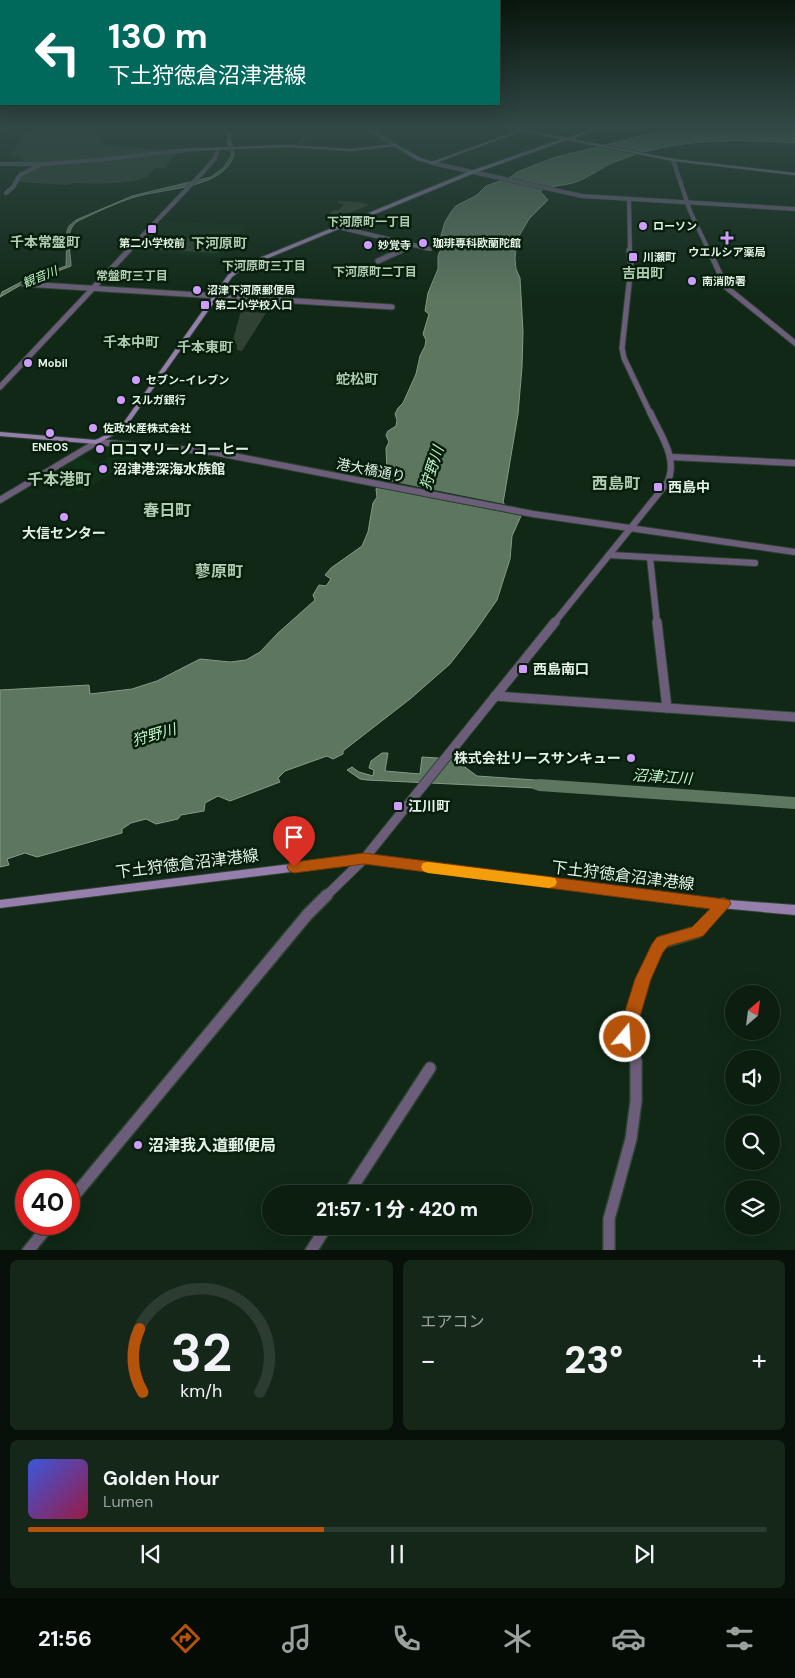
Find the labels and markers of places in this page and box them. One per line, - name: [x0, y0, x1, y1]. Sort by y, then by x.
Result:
- place label: ローソン: [653, 219, 697, 233]
- marker: ローソン: [637, 220, 649, 232]
- marker: 第二小学校前: [146, 223, 158, 235]
- marker: ウエルシア薬局: [721, 232, 733, 244]
- place label: 第二小学校前: [119, 236, 185, 250]
- place label: 珈琲専科欧蘭陀館: [433, 236, 521, 250]
- marker: 珈琲専科欧蘭陀館: [417, 237, 429, 249]
- place label: 妙覚寺: [378, 238, 411, 252]
- marker: 妙覚寺: [362, 239, 374, 251]
- place label: ウエルシア薬局: [689, 245, 766, 259]
- place label: 川瀬町: [643, 250, 676, 264]
- marker: 川瀬町: [627, 251, 639, 263]
- place label: 南消防署: [702, 274, 746, 288]
- marker: 南消防署: [686, 275, 698, 287]
- place label: 沼津下河原郵便局: [207, 283, 295, 297]
- marker: 沼津下河原郵便局: [191, 284, 203, 296]
- place label: 第二小学校入口: [215, 298, 292, 312]
- marker: 第二小学校入口: [199, 299, 211, 311]
- place label: Mobil: [38, 356, 68, 370]
- marker: Mobil: [22, 357, 34, 369]
- place label: セブン-イレブン: [146, 373, 229, 387]
- marker: セブン-イレブン: [130, 374, 142, 386]
- place label: スルガ銀行: [131, 393, 186, 407]
- marker: スルガ銀行: [115, 394, 127, 406]
- place label: 佐政水産株式会社: [103, 421, 191, 435]
- marker: 佐政水産株式会社: [87, 422, 99, 434]
- marker: ENEOS: [44, 427, 56, 439]
- place label: ENEOS: [32, 440, 68, 454]
- place label: ロコマリーノコーヒー: [110, 440, 249, 458]
- marker: ロコマリーノコーヒー: [94, 443, 106, 455]
- place label: 沼津港深海水族館: [113, 460, 225, 478]
- marker: 沼津港深海水族館: [97, 463, 109, 475]
- place label: 西島中: [668, 478, 710, 496]
- marker: 西島中: [652, 481, 664, 493]
- marker: 大信センター: [58, 511, 70, 523]
- place label: 大信センター: [22, 524, 106, 542]
- place label: 西島南口: [533, 660, 589, 678]
- marker: 西島南口: [517, 663, 529, 675]
- place label: 株式会社リースサンキュー: [454, 749, 621, 767]
- marker: 株式会社リースサンキュー: [625, 752, 637, 764]
- place label: 江川町: [408, 797, 450, 815]
- marker: 江川町: [392, 800, 404, 812]
- pin: [273, 816, 315, 867]
- place label: 沼津我入道郵便局: [148, 1135, 276, 1156]
- marker: 沼津我入道郵便局: [132, 1139, 144, 1151]

